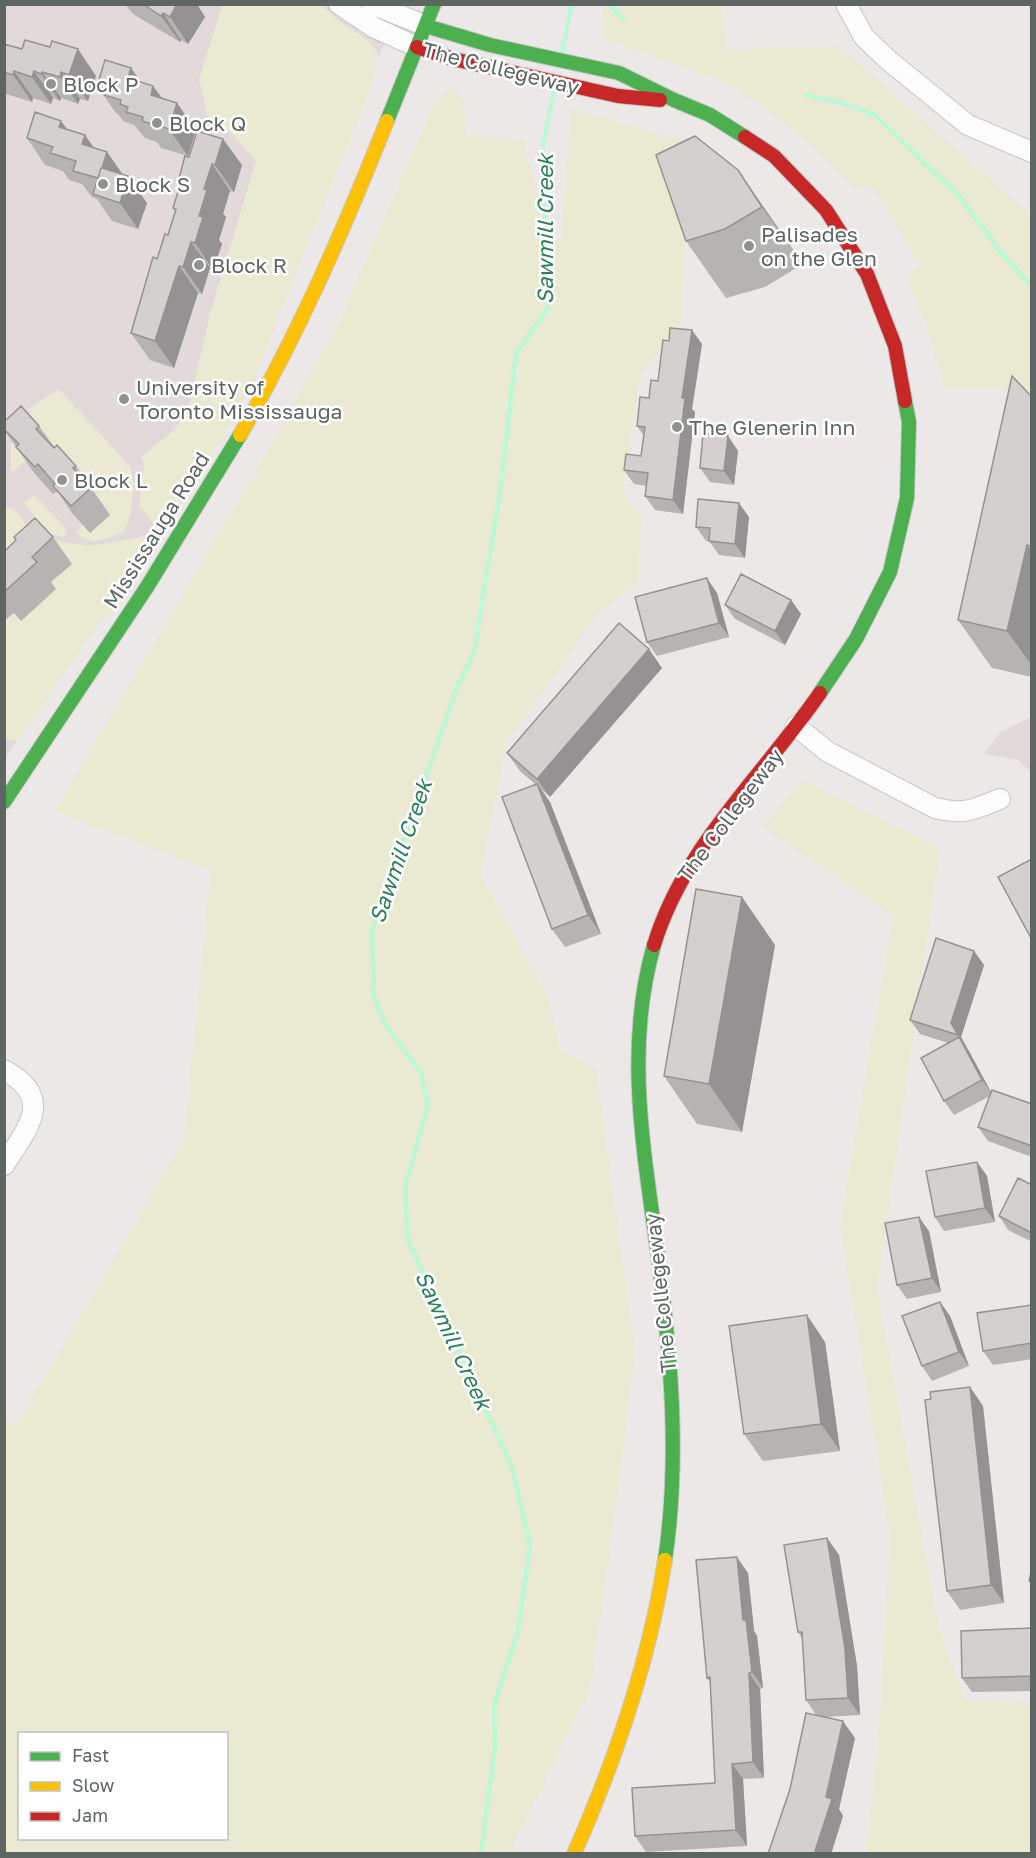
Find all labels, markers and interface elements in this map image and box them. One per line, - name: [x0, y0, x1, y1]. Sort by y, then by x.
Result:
- street label: The Collegeway: [420, 36, 582, 100]
- place label: Block P: [63, 71, 139, 97]
- marker: Block P: [44, 77, 58, 91]
- place label: Block Q: [169, 110, 246, 136]
- marker: Block Q: [150, 116, 164, 130]
- water label: Sawmill Creek: [531, 151, 558, 304]
- place label: Block S: [115, 171, 190, 197]
- marker: Block S: [96, 177, 110, 191]
- place label: Palisades on the Glen: [761, 221, 877, 271]
- marker: Palisades on the Glen: [742, 239, 756, 253]
- place label: Block R: [211, 252, 287, 278]
- marker: Block R: [192, 258, 206, 272]
- place label: University of Toronto Mississauga: [136, 374, 342, 424]
- marker: University of Toronto Mississauga: [117, 392, 131, 406]
- place label: The Glenerin Inn: [689, 414, 855, 440]
- marker: The Glenerin Inn: [670, 420, 684, 434]
- street label: Mississauga Road: [97, 447, 215, 613]
- place label: Block L: [74, 467, 148, 493]
- marker: Block L: [55, 473, 69, 487]
- street label: The Collegeway: [671, 743, 789, 887]
- water label: Sawmill Creek: [363, 773, 438, 926]
- street label: The Collegeway: [639, 1212, 681, 1374]
- water label: Sawmill Creek: [410, 1266, 499, 1416]
- legend: [18, 1732, 228, 1840]
- text: Fast: [72, 1744, 109, 1766]
- text: Slow: [72, 1774, 115, 1796]
- text: Jam: [72, 1804, 108, 1826]

